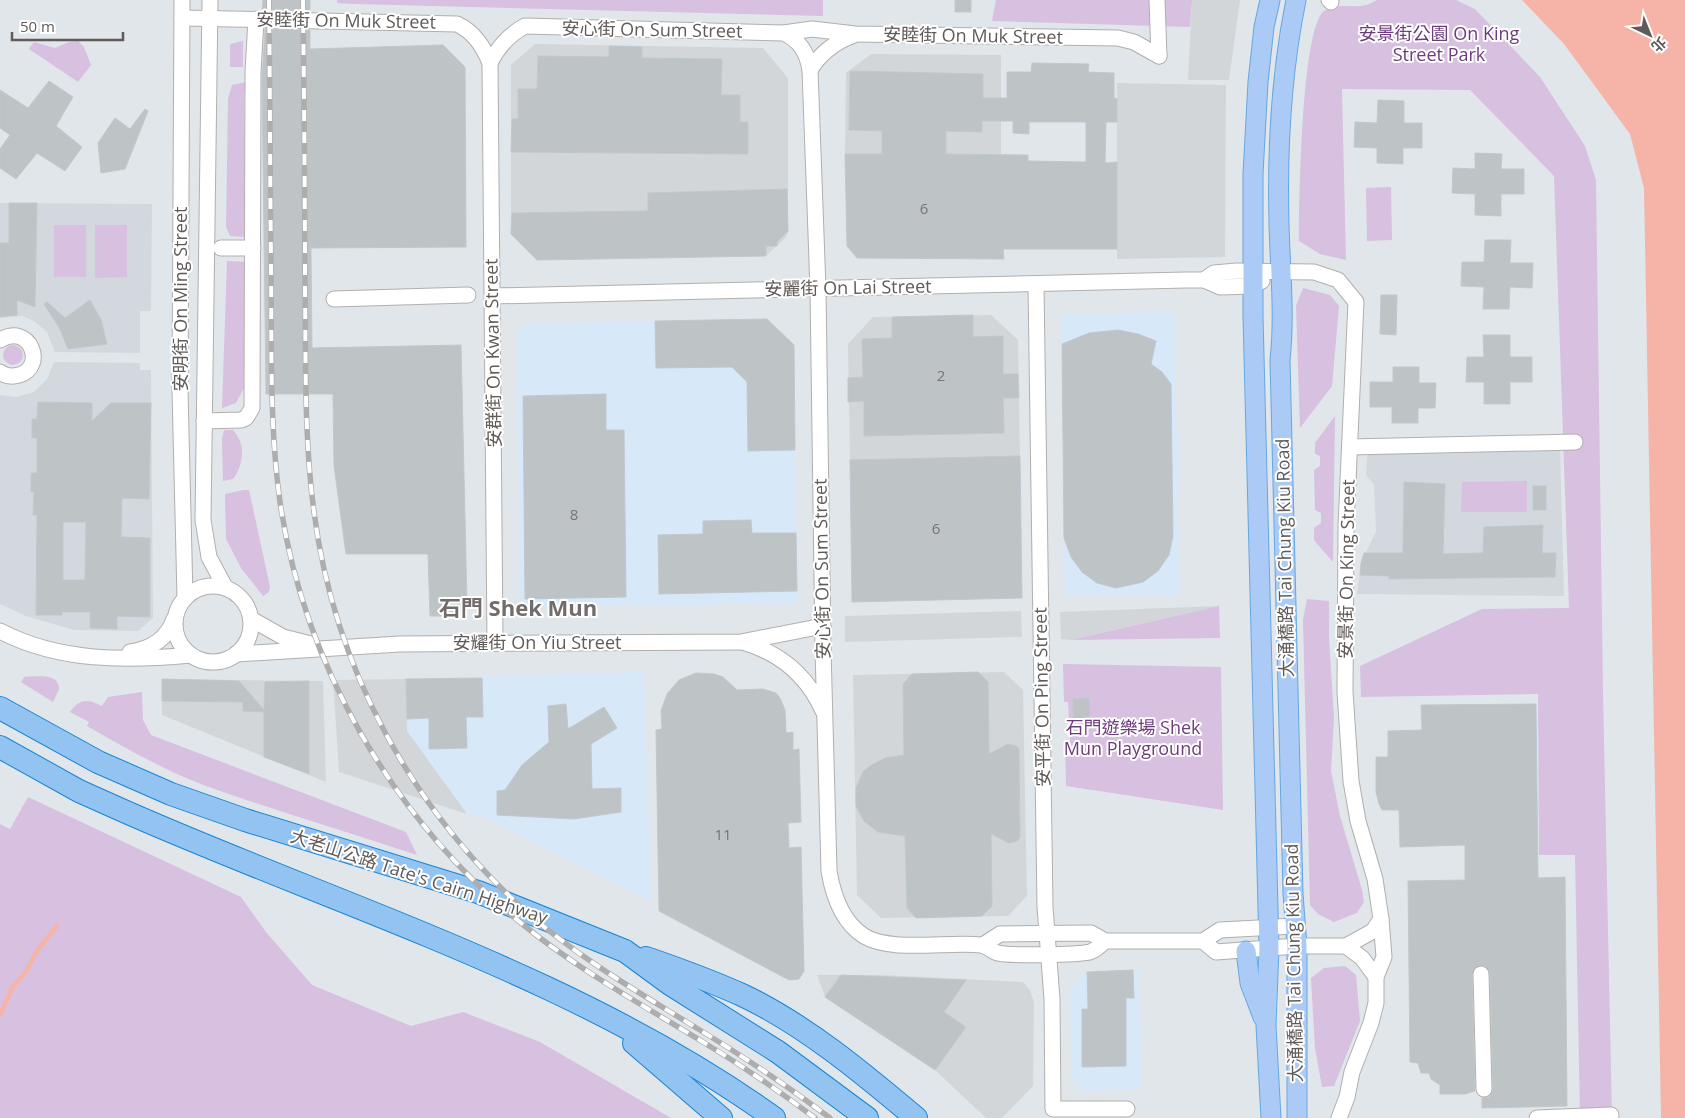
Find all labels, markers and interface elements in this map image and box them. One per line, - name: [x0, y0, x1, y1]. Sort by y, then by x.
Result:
- street label: 安睦街 On Muk Street: [256, 6, 436, 34]
- scale bar: [12, 10, 124, 42]
- north arrow: [1625, 10, 1675, 60]
- street label: 安心街 On Sum Street: [561, 15, 743, 43]
- text: 50 m: [20, 16, 55, 36]
- street label: 安睦街 On Muk Street: [883, 21, 1063, 49]
- park label: 安景街公園 On King Street Park: [1359, 21, 1520, 66]
- text: 北: [1648, 33, 1671, 57]
- house number: 6: [920, 198, 928, 218]
- street label: 安明街 On Ming Street: [168, 207, 192, 391]
- street label: 安群街 On Kwan Street: [478, 258, 506, 448]
- street label: 安麗街 On Lai Street: [764, 274, 932, 300]
- house number: 2: [937, 365, 945, 385]
- street label: 大涌橋路 Tai Chung Kiu Road: [1270, 438, 1298, 678]
- street label: 安心街 On Sum Street: [807, 478, 835, 660]
- street label: 安景街 On King Street: [1332, 479, 1360, 659]
- house number: 8: [570, 504, 578, 524]
- house number: 6: [932, 518, 940, 538]
- district label: 石門 Shek Mun: [439, 592, 597, 622]
- street label: 安平街 On Ping Street: [1027, 607, 1055, 787]
- street label: 安耀街 On Yiu Street: [453, 630, 622, 654]
- park label: 石門遊樂場 Shek Mun Playground: [1064, 715, 1202, 760]
- street label: 大老山公路 Tate's Cairn Highway: [288, 823, 552, 929]
- house number: 11: [714, 824, 732, 844]
- street label: 大涌橋路 Tai Chung Kiu Road: [1279, 843, 1307, 1083]

